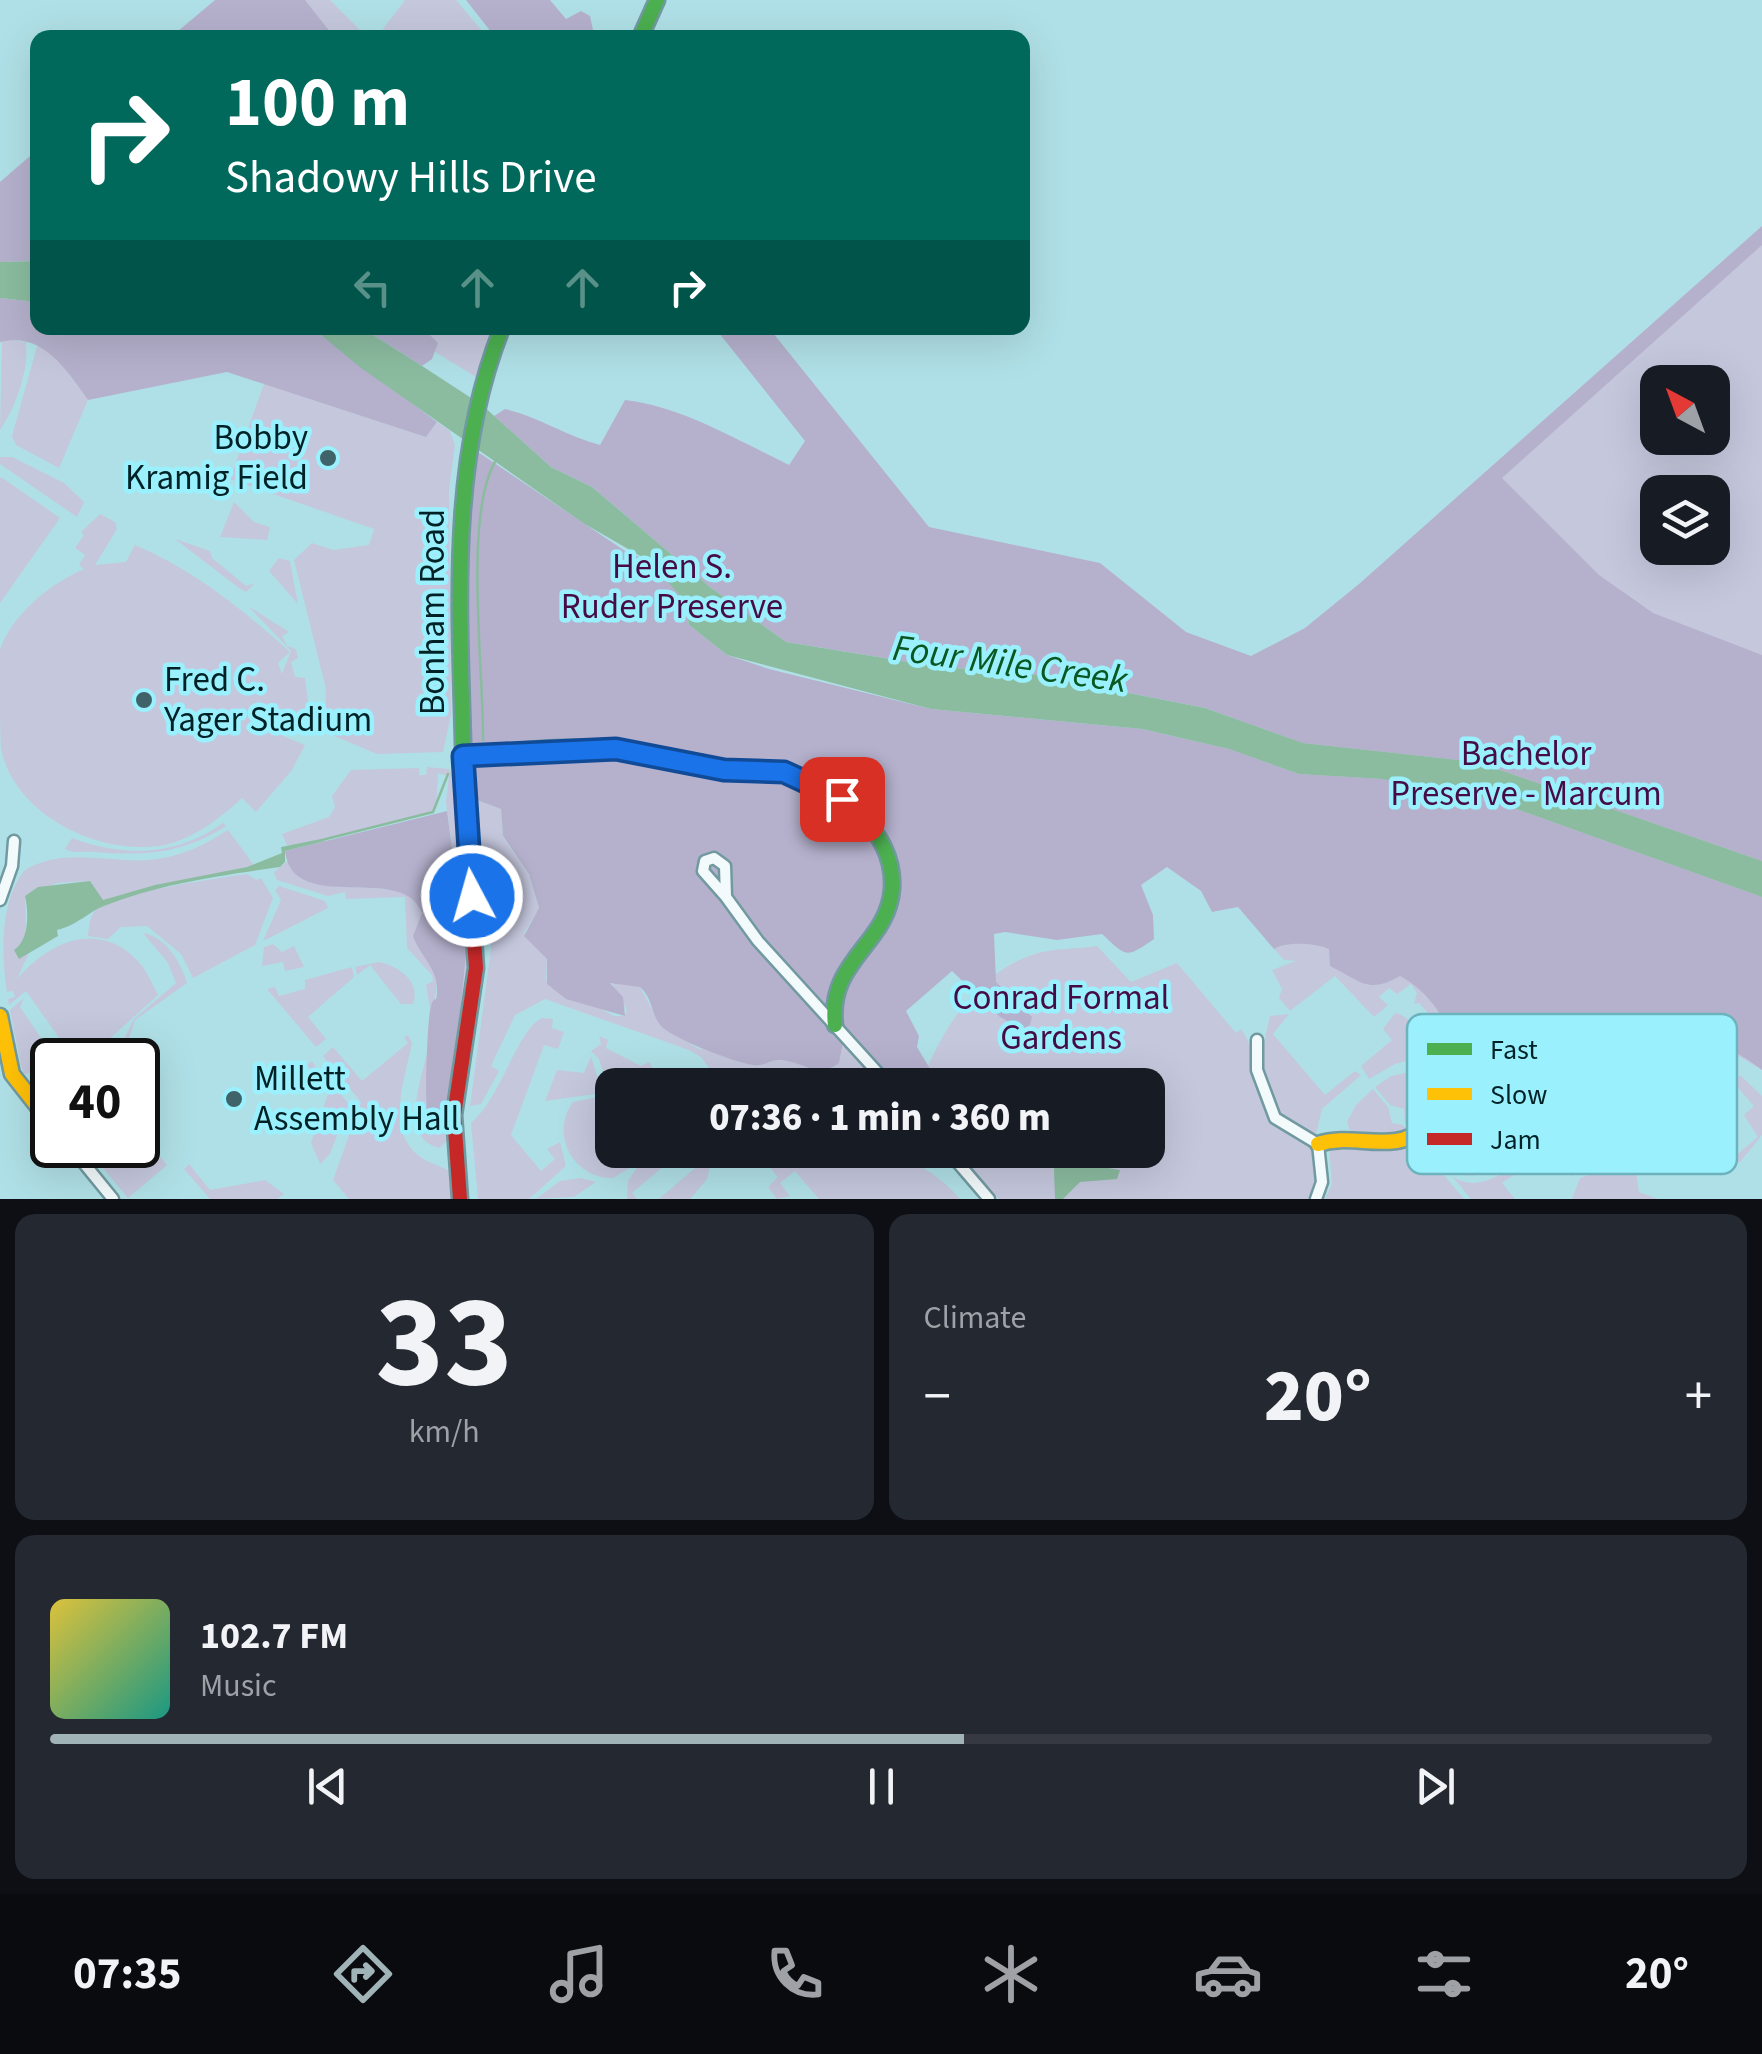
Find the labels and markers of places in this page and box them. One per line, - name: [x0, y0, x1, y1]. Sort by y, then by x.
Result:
- place label: Bobby Kramig Field: [125, 413, 308, 503]
- marker: Bobby Kramig Field: [317, 447, 339, 469]
- place label: Fred C. Yager Stadium: [163, 655, 372, 745]
- marker: Fred C. Yager Stadium: [133, 689, 155, 711]
- pin: [800, 757, 885, 842]
- place label: Millett Assembly Hall: [254, 1054, 459, 1144]
- marker: Millett Assembly Hall: [223, 1088, 245, 1110]

